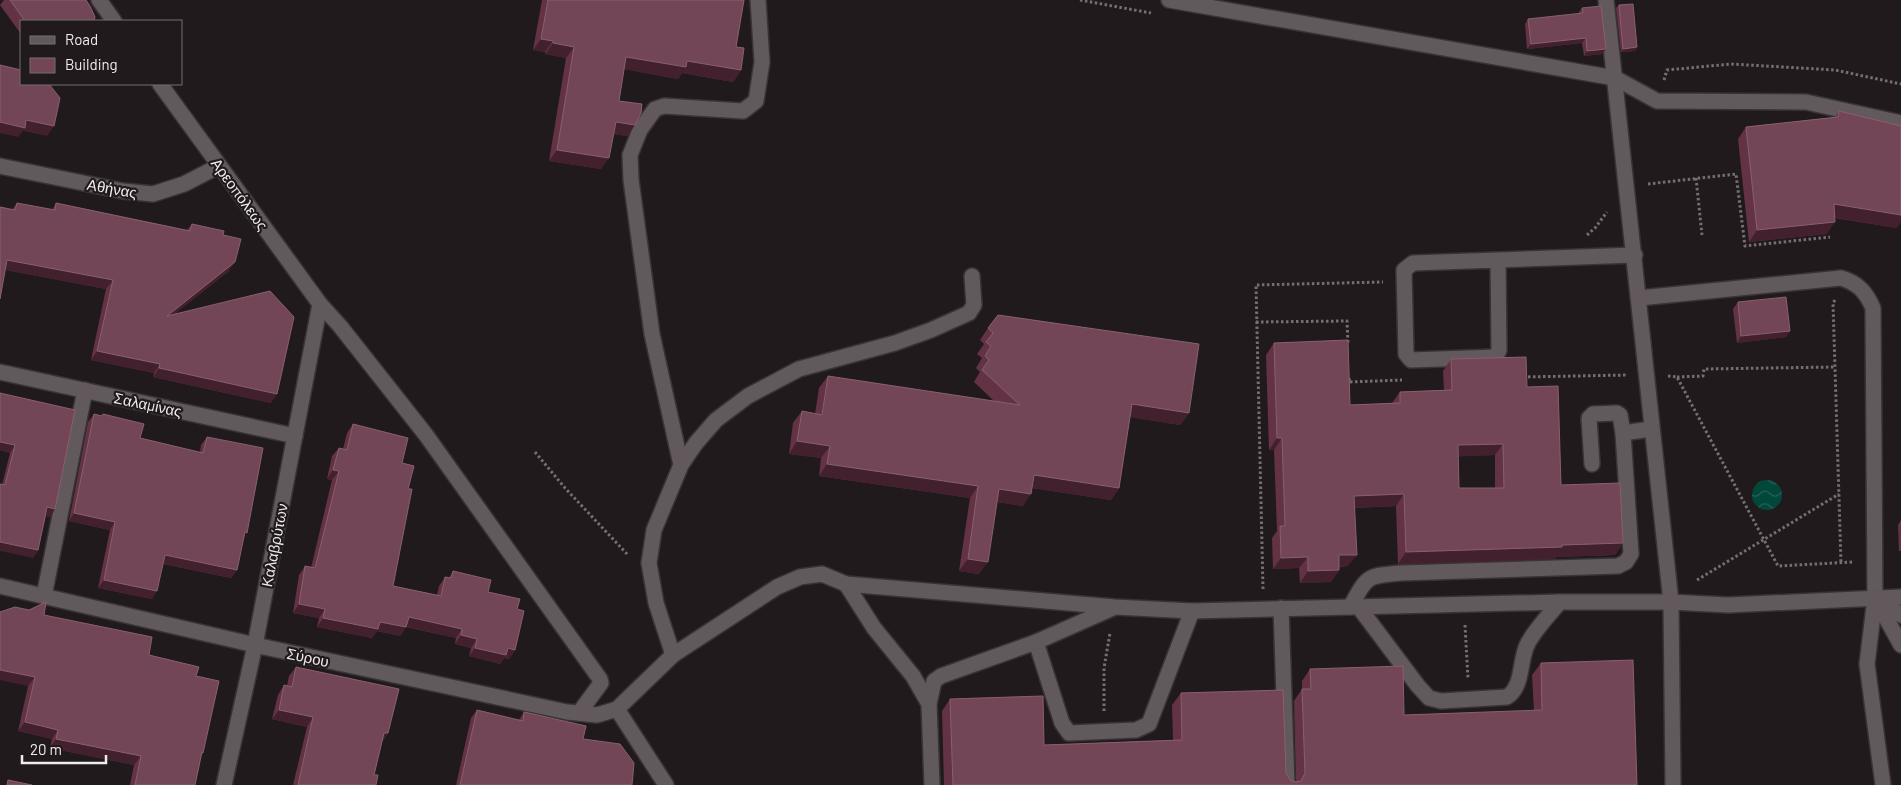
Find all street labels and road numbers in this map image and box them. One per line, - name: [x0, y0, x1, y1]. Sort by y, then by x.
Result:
- street label: Αρεοπόλεως: [208, 155, 272, 233]
- street label: Αθήνας: [86, 175, 138, 201]
- street label: Σαλαμίνας: [112, 388, 184, 420]
- street label: Καλαβρύτων: [257, 502, 291, 588]
- street label: Σύρου: [285, 644, 331, 670]

